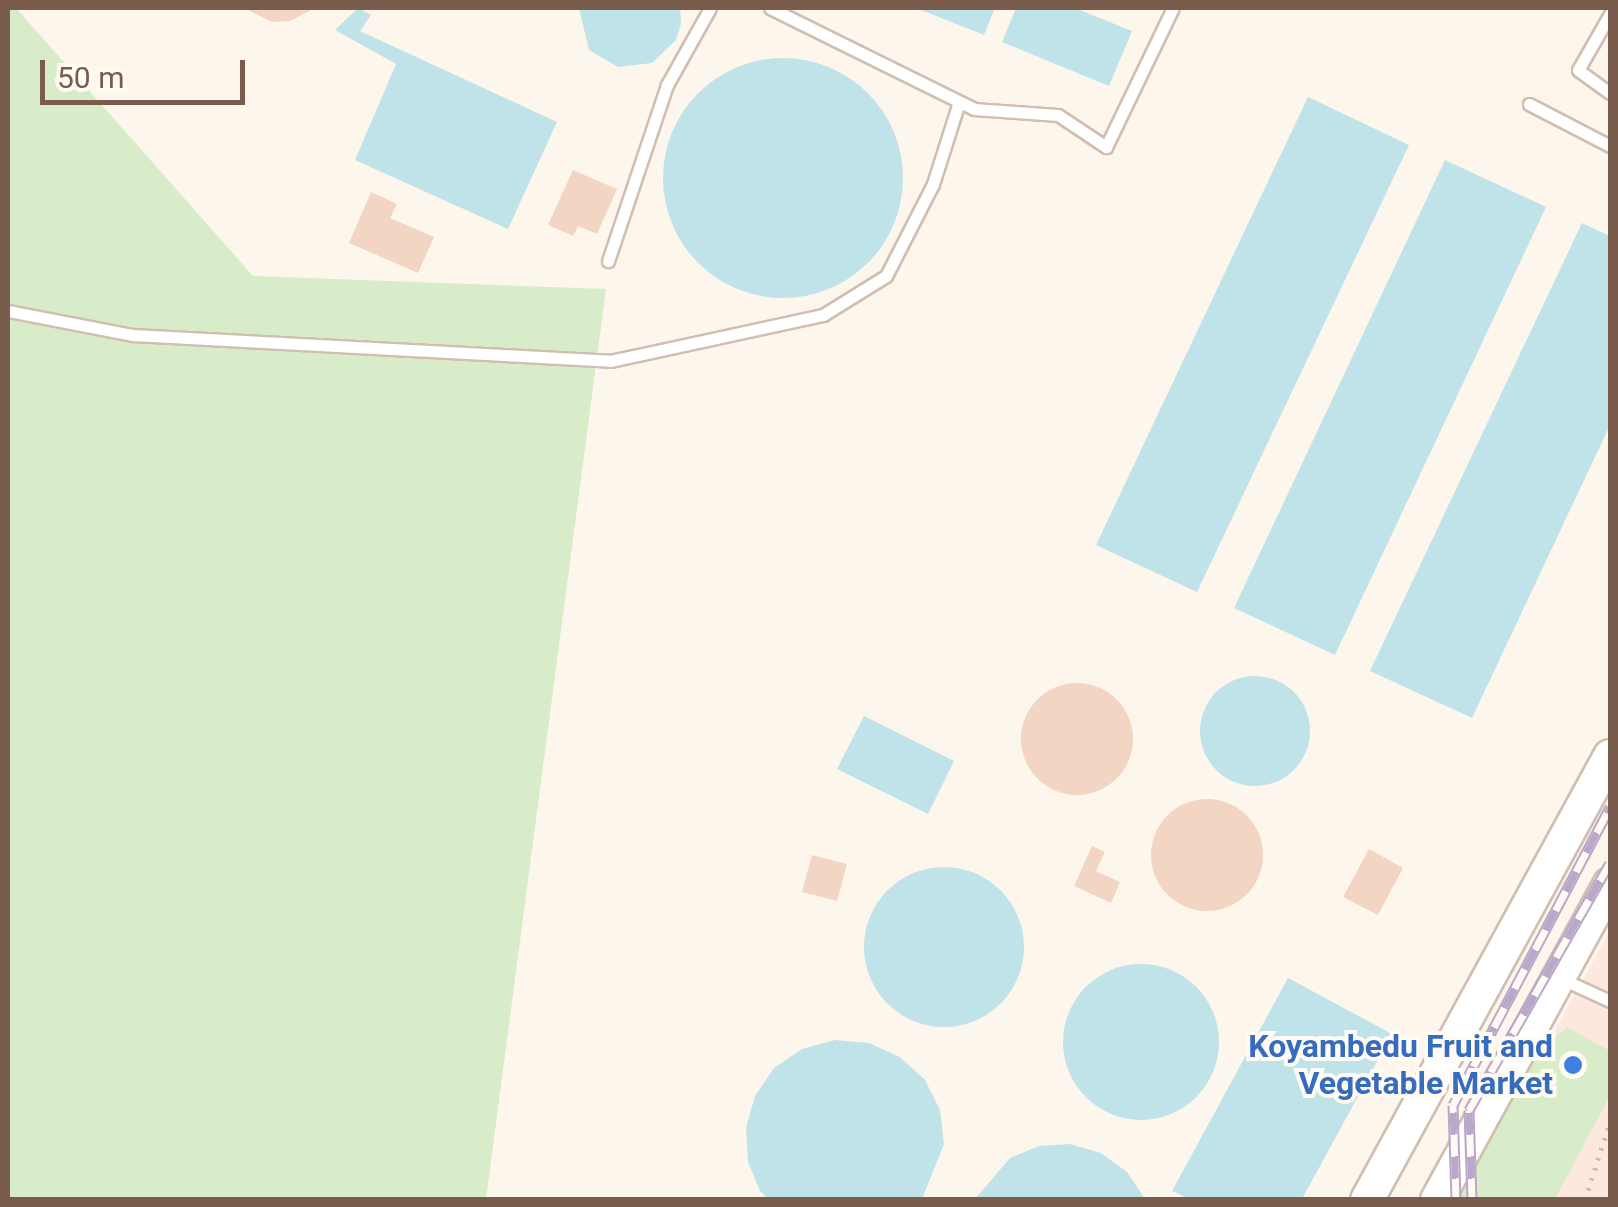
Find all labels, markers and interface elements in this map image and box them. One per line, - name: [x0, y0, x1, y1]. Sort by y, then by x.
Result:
- scale bar: [45, 40, 250, 102]
- text: 50 m: [57, 60, 124, 95]
- place label: Koyambedu Fruit and Vegetable Market: [1248, 1028, 1553, 1103]
- marker: Koyambedu Fruit and Vegetable Market: [1562, 1054, 1584, 1076]

